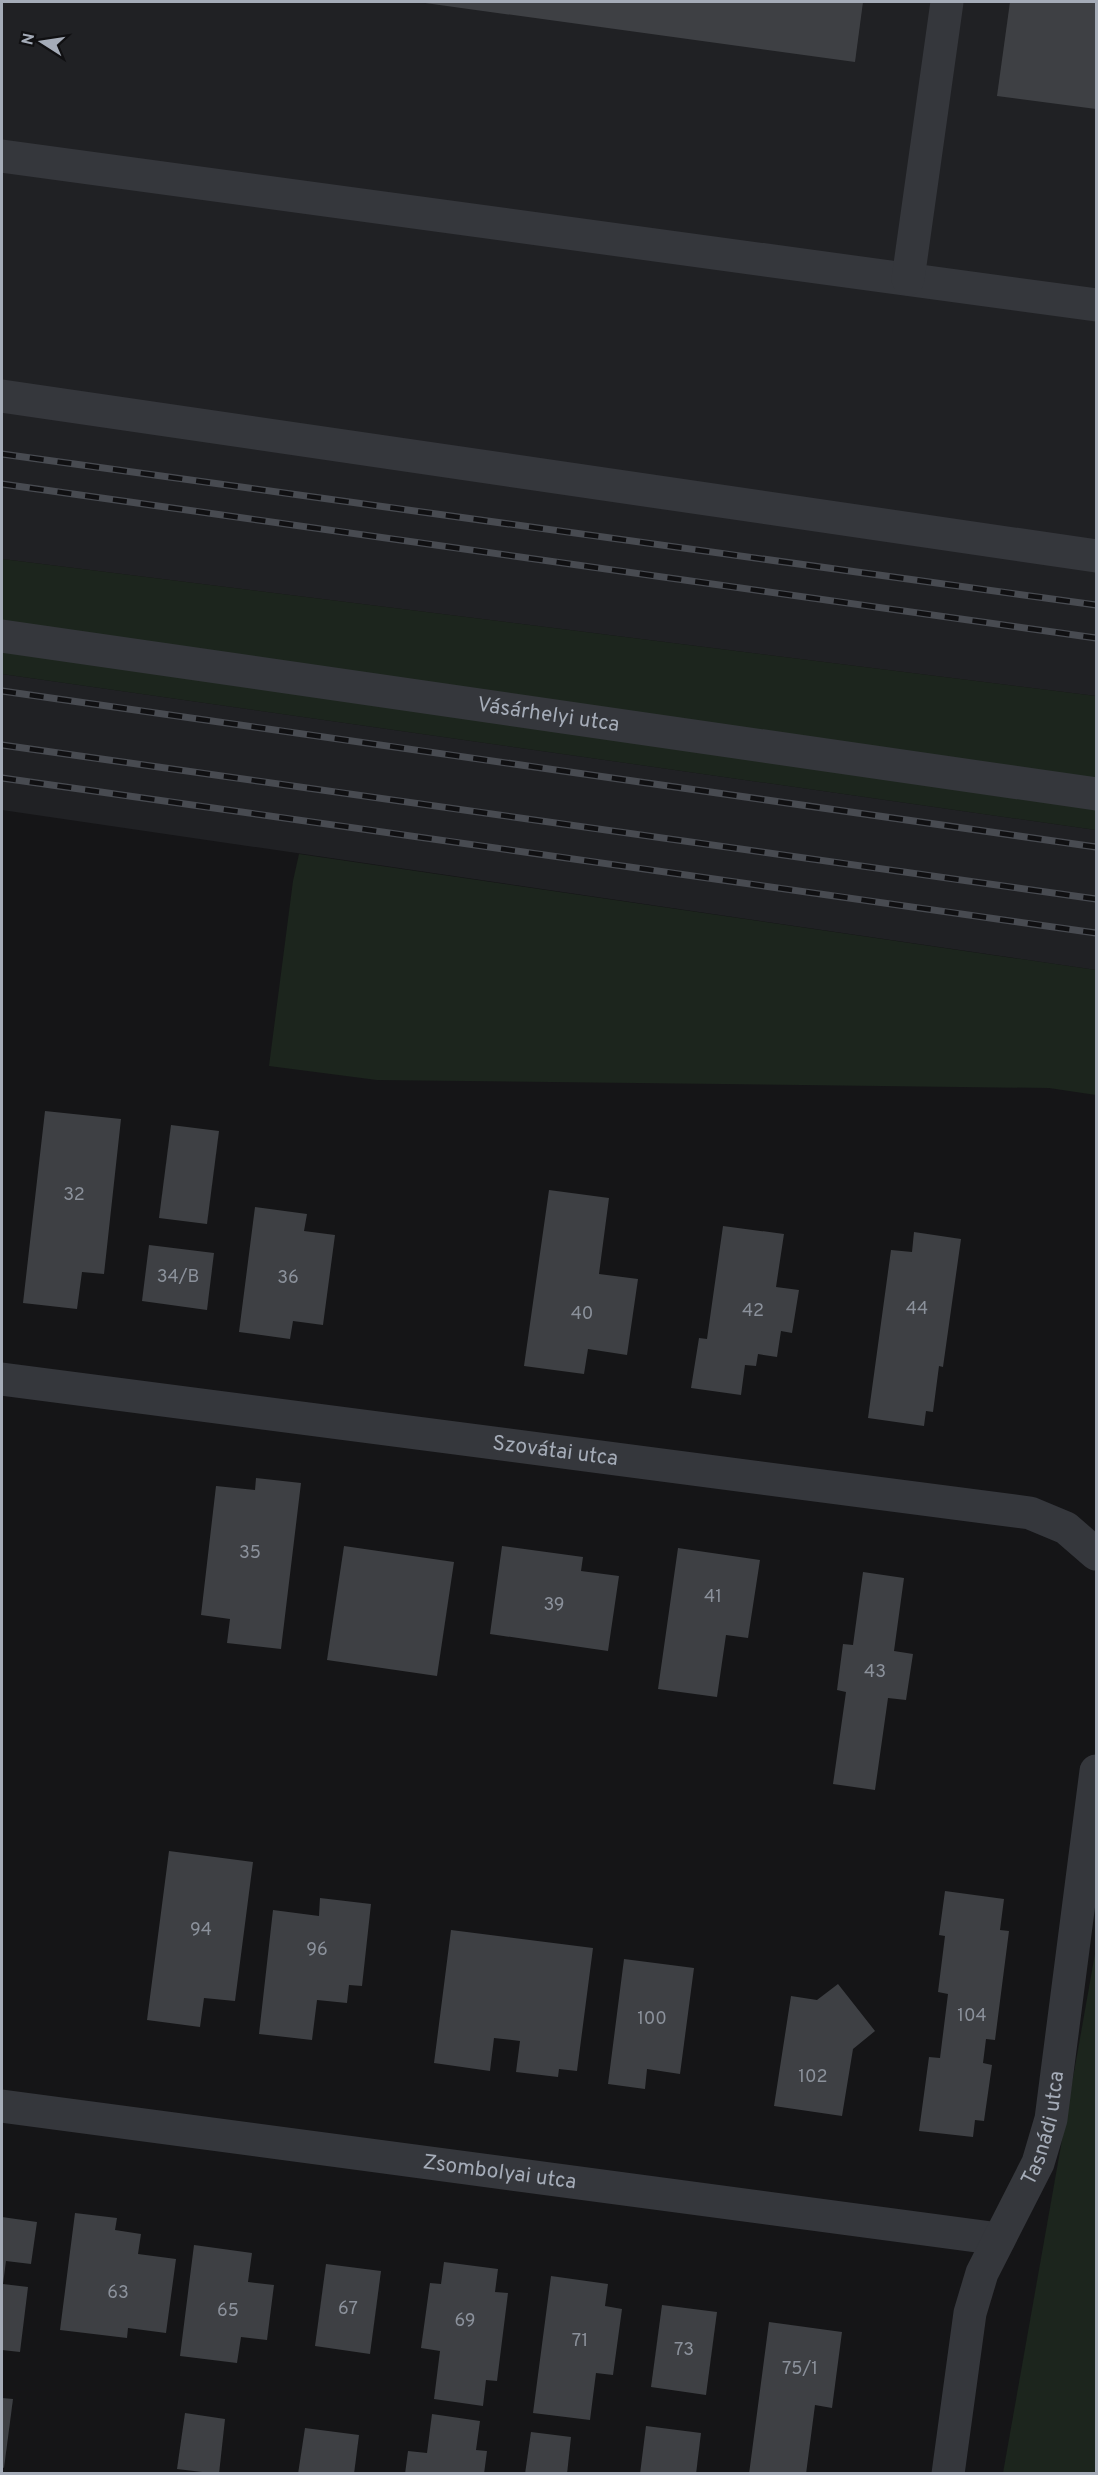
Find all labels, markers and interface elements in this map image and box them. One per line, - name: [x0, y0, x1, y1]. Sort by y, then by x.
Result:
- north arrow: [12, 12, 72, 72]
- text: N: [18, 32, 40, 47]
- street label: Vásárhelyi utca: [475, 691, 621, 739]
- house number: 32: [63, 1184, 85, 1207]
- house number: 34/B: [157, 1266, 199, 1289]
- house number: 36: [277, 1267, 299, 1290]
- house number: 44: [906, 1298, 928, 1321]
- house number: 42: [742, 1300, 764, 1323]
- house number: 40: [571, 1303, 593, 1326]
- street label: Szovátai utca: [491, 1430, 620, 1473]
- house number: 35: [239, 1542, 261, 1565]
- house number: 41: [704, 1586, 722, 1609]
- house number: 39: [543, 1594, 565, 1617]
- house number: 43: [864, 1661, 886, 1684]
- house number: 94: [190, 1919, 212, 1942]
- house number: 96: [306, 1939, 328, 1962]
- house number: 104: [957, 2005, 987, 2028]
- house number: 100: [637, 2008, 667, 2031]
- house number: 102: [798, 2066, 828, 2089]
- street label: Tasnádi utca: [1015, 2069, 1071, 2190]
- street label: Zsombolyai utca: [421, 2149, 578, 2196]
- house number: 63: [107, 2282, 129, 2305]
- house number: 67: [338, 2298, 358, 2321]
- house number: 65: [217, 2300, 239, 2323]
- house number: 69: [455, 2310, 475, 2333]
- house number: 71: [572, 2330, 588, 2353]
- house number: 73: [674, 2339, 694, 2362]
- house number: 75/1: [782, 2358, 818, 2381]

